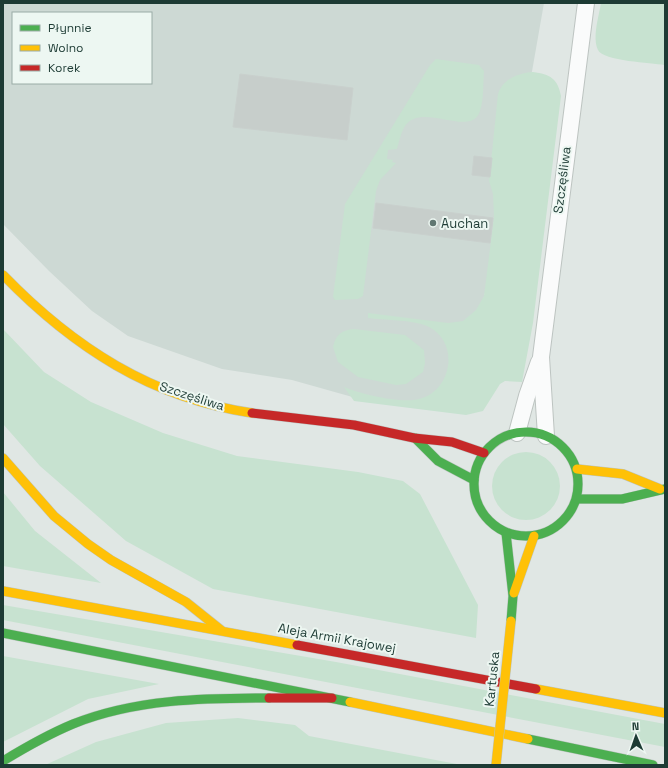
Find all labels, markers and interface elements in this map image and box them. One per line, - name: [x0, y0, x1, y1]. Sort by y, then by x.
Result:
- legend: [12, 12, 152, 84]
- text: Płynnie: [48, 20, 92, 36]
- text: Wolno: [48, 40, 83, 56]
- text: Korek: [48, 60, 81, 76]
- street label: Szczęśliwa: [549, 145, 575, 214]
- place label: Auchan: [441, 215, 488, 232]
- marker: Auchan: [428, 218, 438, 228]
- street label: Szczęśliwa: [157, 378, 227, 415]
- street label: Aleja Armii Krajowej: [277, 619, 397, 657]
- street label: Kartuska: [481, 650, 503, 707]
- north arrow: [616, 716, 656, 756]
- text: N: [632, 719, 640, 733]

